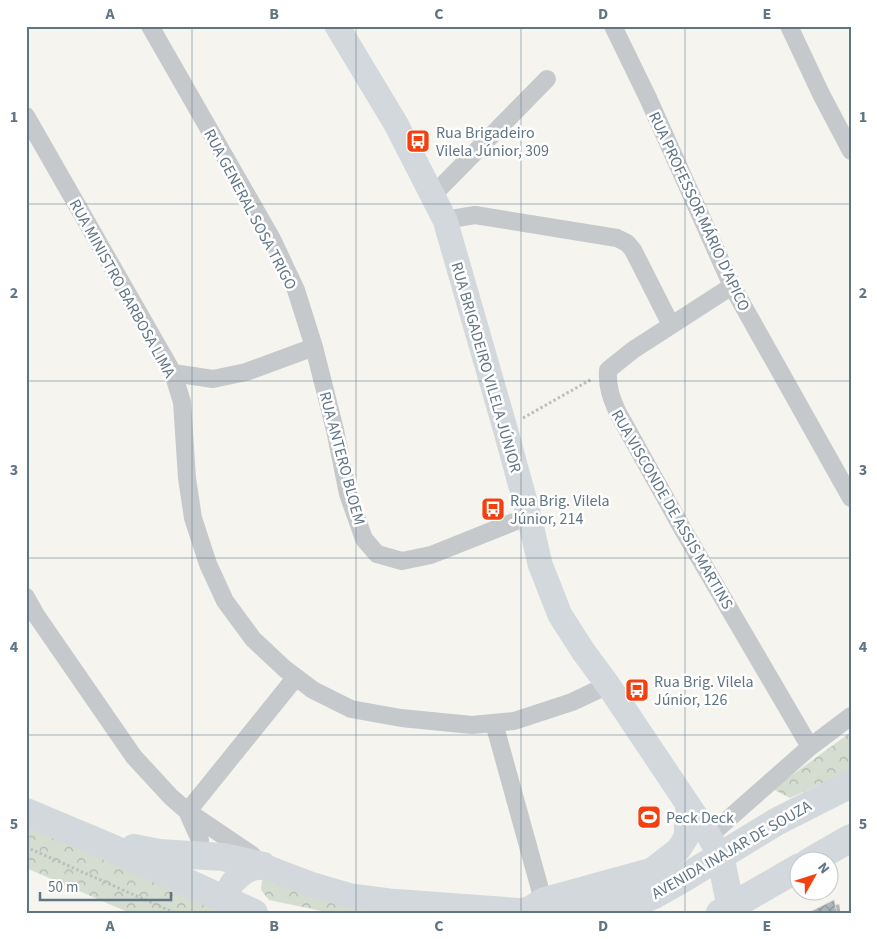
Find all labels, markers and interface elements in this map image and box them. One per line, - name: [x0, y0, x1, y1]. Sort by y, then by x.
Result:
- text: A: [104, 3, 115, 25]
- text: B: [269, 3, 279, 25]
- text: C: [434, 3, 444, 25]
- text: D: [598, 3, 608, 25]
- text: E: [763, 3, 771, 25]
- text: 1: [10, 106, 18, 128]
- text: 1: [859, 106, 867, 128]
- street label: RUA PROFESSOR MÁRIO D'APICO: [643, 108, 755, 315]
- place label: Rua Brigadeiro Vilela Júnior, 309: [436, 122, 549, 162]
- street label: RUA GENERAL SOSA TRIGO: [198, 125, 302, 294]
- bus stop icon: Rua Brigadeiro Vilela Júnior, 309: [405, 128, 431, 154]
- street label: RUA MINISTRO BARBOSA LIMA: [64, 195, 181, 382]
- street label: RUA BRIGADEIRO VILELA JÚNIOR: [445, 259, 527, 475]
- text: 2: [10, 282, 18, 304]
- text: 2: [859, 282, 867, 304]
- street label: RUA ANTERO BLOEM: [314, 389, 370, 528]
- street label: RUA VISCONDE DE ASSIS MARTINS: [606, 406, 738, 613]
- text: 3: [10, 459, 18, 481]
- text: 3: [859, 459, 867, 481]
- place label: Rua Brig. Vilela Júnior, 214: [510, 490, 610, 530]
- bus stop icon: Rua Brig. Vilela Júnior, 214: [480, 496, 506, 522]
- text: 4: [10, 636, 19, 658]
- text: 4: [859, 636, 868, 658]
- place label: Rua Brig. Vilela Júnior, 126: [654, 671, 754, 711]
- bus stop icon: Rua Brig. Vilela Júnior, 126: [624, 677, 650, 703]
- street label: AVENIDA INAJAR DE SOUZA: [647, 795, 816, 905]
- sports icon: Peck Deck: [636, 804, 662, 830]
- place label: Peck Deck: [666, 807, 734, 829]
- text: 5: [10, 813, 18, 835]
- text: 5: [859, 813, 867, 835]
- north arrow: [790, 852, 840, 902]
- text: N: [813, 859, 834, 878]
- scale bar: [40, 869, 171, 901]
- text: 50 m: [48, 877, 78, 898]
- text: A: [104, 915, 115, 937]
- text: B: [269, 915, 279, 937]
- text: C: [434, 915, 444, 937]
- text: D: [598, 915, 608, 937]
- text: E: [763, 915, 771, 937]

